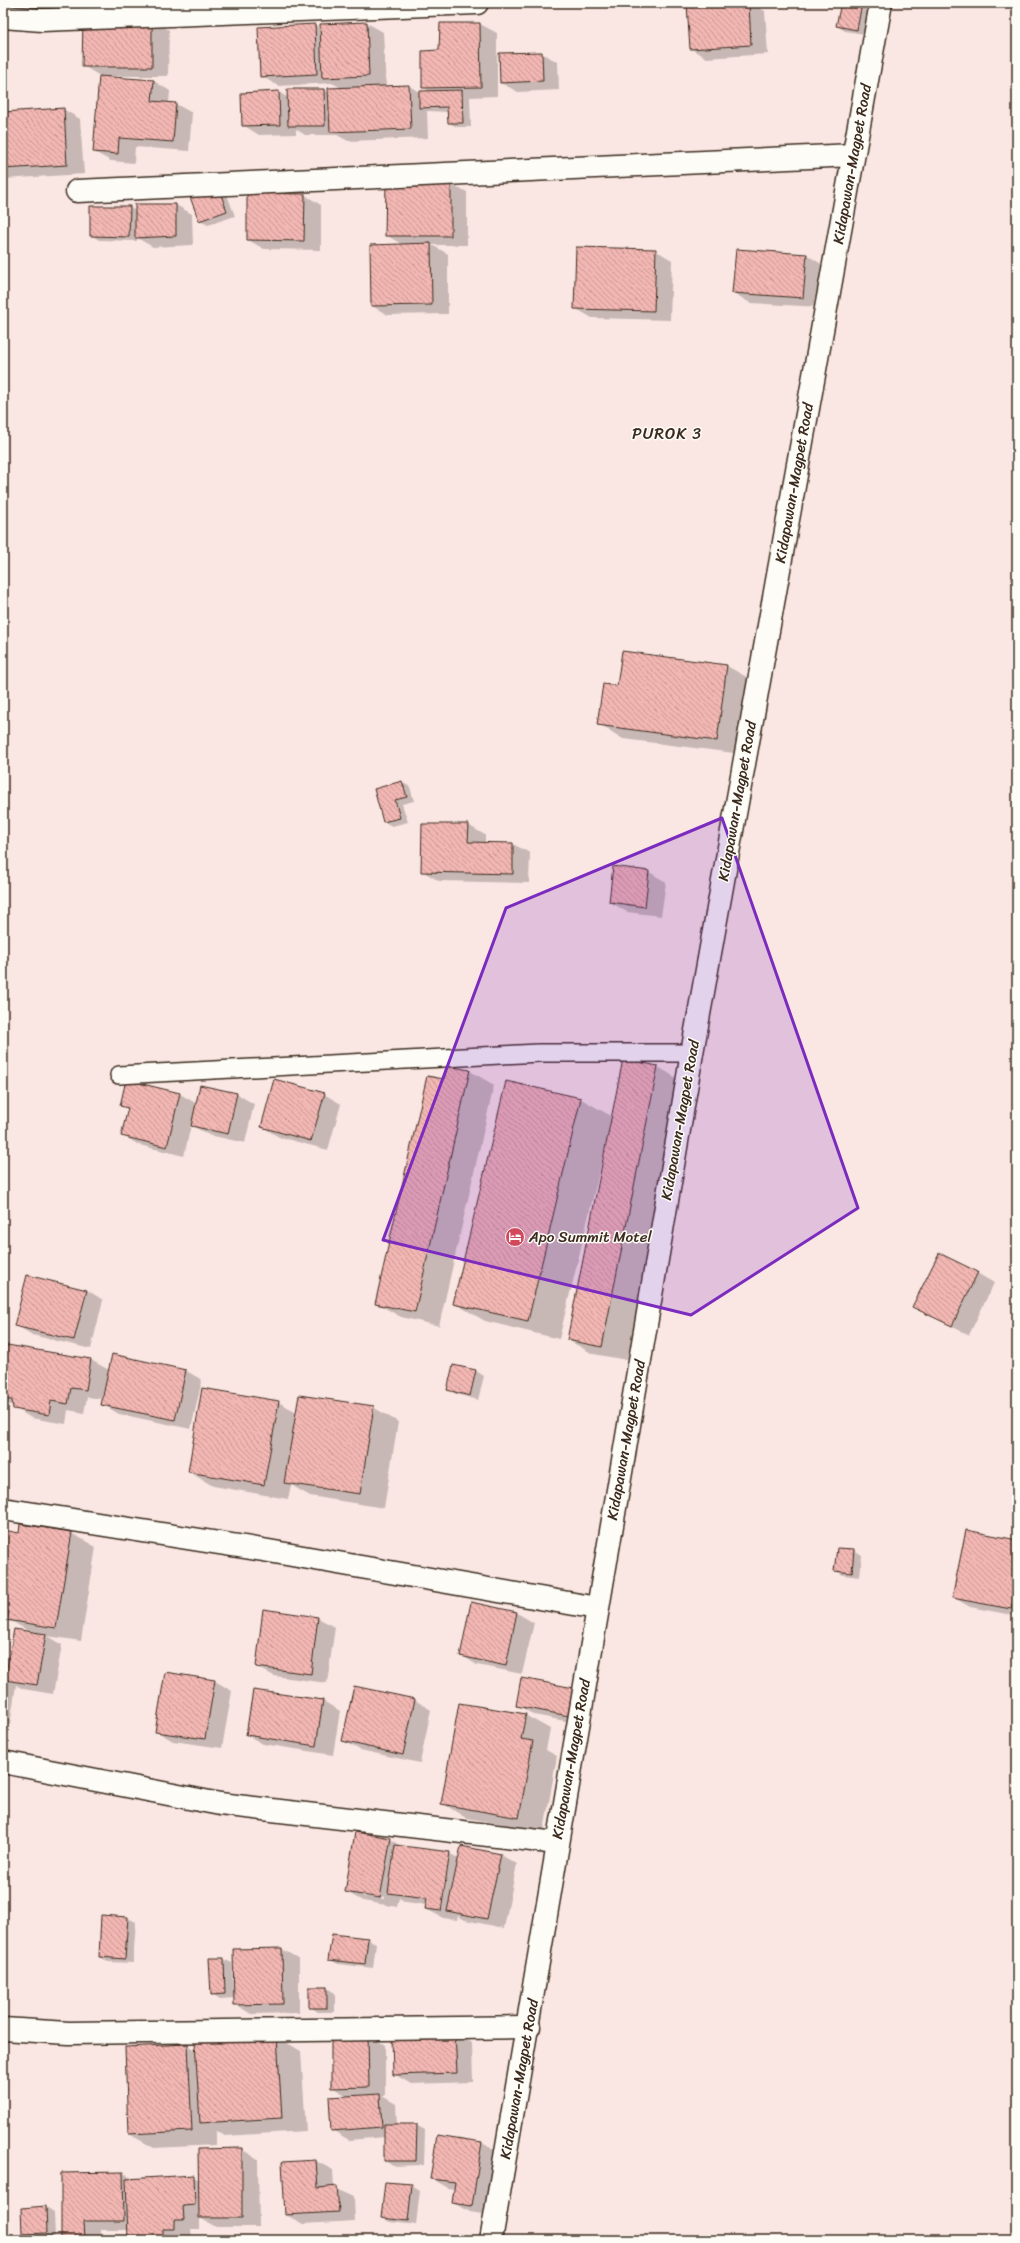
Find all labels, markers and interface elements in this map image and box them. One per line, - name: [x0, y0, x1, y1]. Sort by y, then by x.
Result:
- street label: Kidapawan-Magpet Road: [825, 81, 879, 246]
- street label: Kidapawan-Magpet Road: [767, 400, 821, 565]
- district label: PUROK 3: [632, 419, 702, 448]
- street label: Kidapawan-Magpet Road: [710, 718, 764, 883]
- street label: Kidapawan-Magpet Road: [653, 1037, 707, 1202]
- place label: Apo Summit Motel: [528, 1224, 653, 1250]
- hotel icon: Apo Summit Motel: [504, 1226, 526, 1248]
- street label: Kidapawan-Magpet Road: [599, 1357, 653, 1522]
- street label: Kidapawan-Magpet Road: [544, 1676, 598, 1841]
- street label: Kidapawan-Magpet Road: [492, 1996, 546, 2161]

